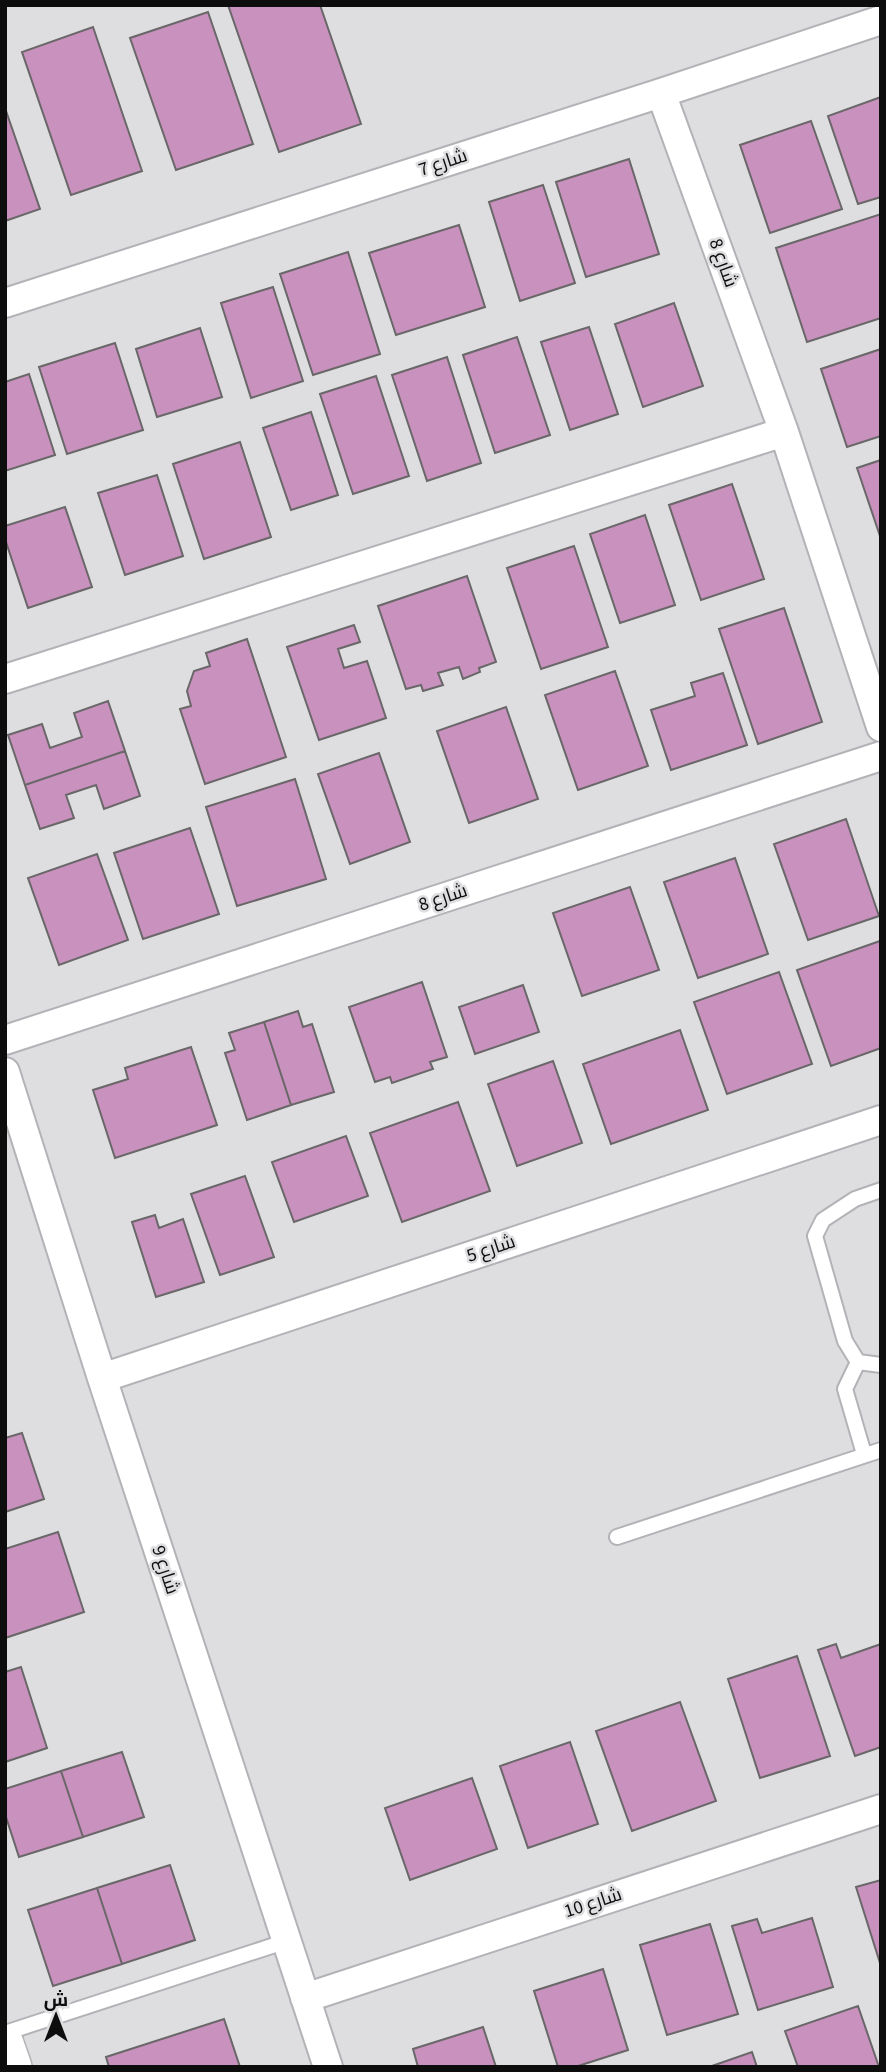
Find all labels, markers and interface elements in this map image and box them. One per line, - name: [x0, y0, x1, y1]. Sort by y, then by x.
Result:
- street label: شارع 7: [415, 142, 471, 184]
- street label: شارع 8: [702, 235, 744, 291]
- street label: شارع 8: [415, 877, 471, 919]
- street label: شارع 5: [463, 1228, 519, 1270]
- street label: شارع 9: [144, 1542, 186, 1598]
- street label: شارع 10: [561, 1881, 625, 1925]
- north arrow: [21, 1981, 91, 2051]
- text: ش: [44, 1987, 68, 2014]

